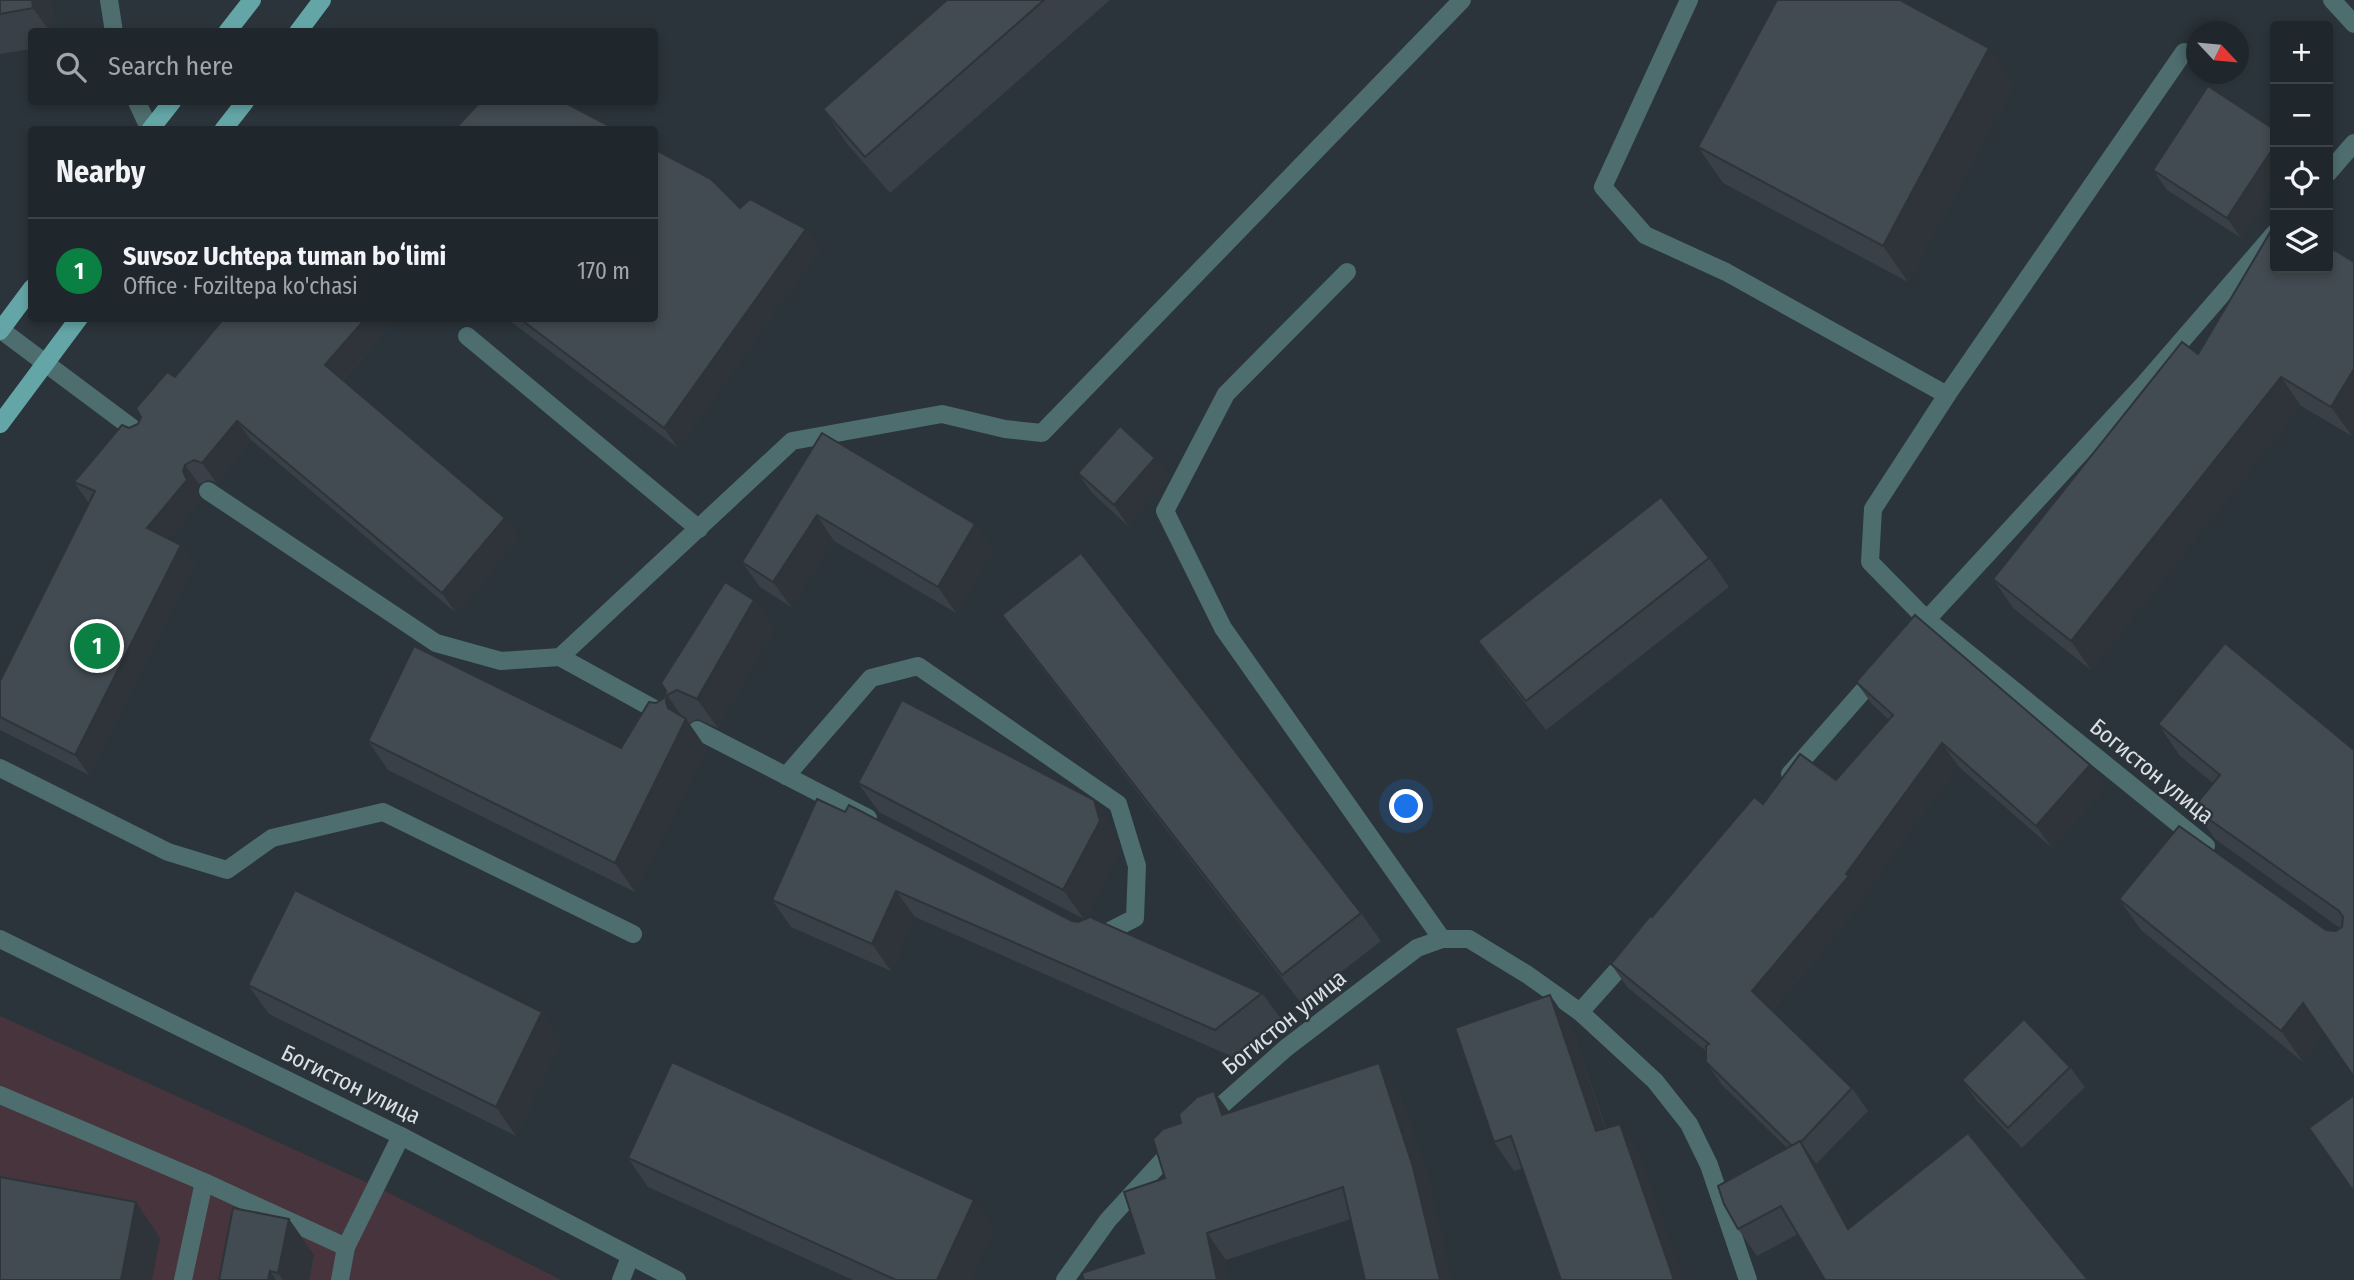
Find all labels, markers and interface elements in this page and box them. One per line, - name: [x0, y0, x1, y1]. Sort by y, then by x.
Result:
- north arrow: [2186, 21, 2249, 84]
- map controls: [2270, 21, 2333, 273]
- button: +: [2270, 21, 2333, 84]
- search box: [28, 28, 658, 105]
- icon: search: [52, 48, 90, 86]
- text: Search here: [108, 51, 233, 82]
- button: −: [2270, 84, 2333, 147]
- button: locate: [2270, 147, 2333, 210]
- text: Nearby: [56, 154, 145, 190]
- button: layers: [2270, 210, 2333, 273]
- text: Suvsoz Uchtepa tuman boʻlimi: [123, 241, 446, 272]
- text: 1: [74, 257, 84, 285]
- text: 170 m: [577, 257, 630, 285]
- text: Office · Foziltepa ko'chasi: [123, 272, 358, 300]
- pin: 1: [74, 620, 120, 672]
- street label: Богистон улица: [2084, 712, 2220, 830]
- your location: [1389, 789, 1423, 823]
- street label: Богистон улица: [1216, 963, 1352, 1081]
- street label: Богистон улица: [277, 1038, 425, 1130]

